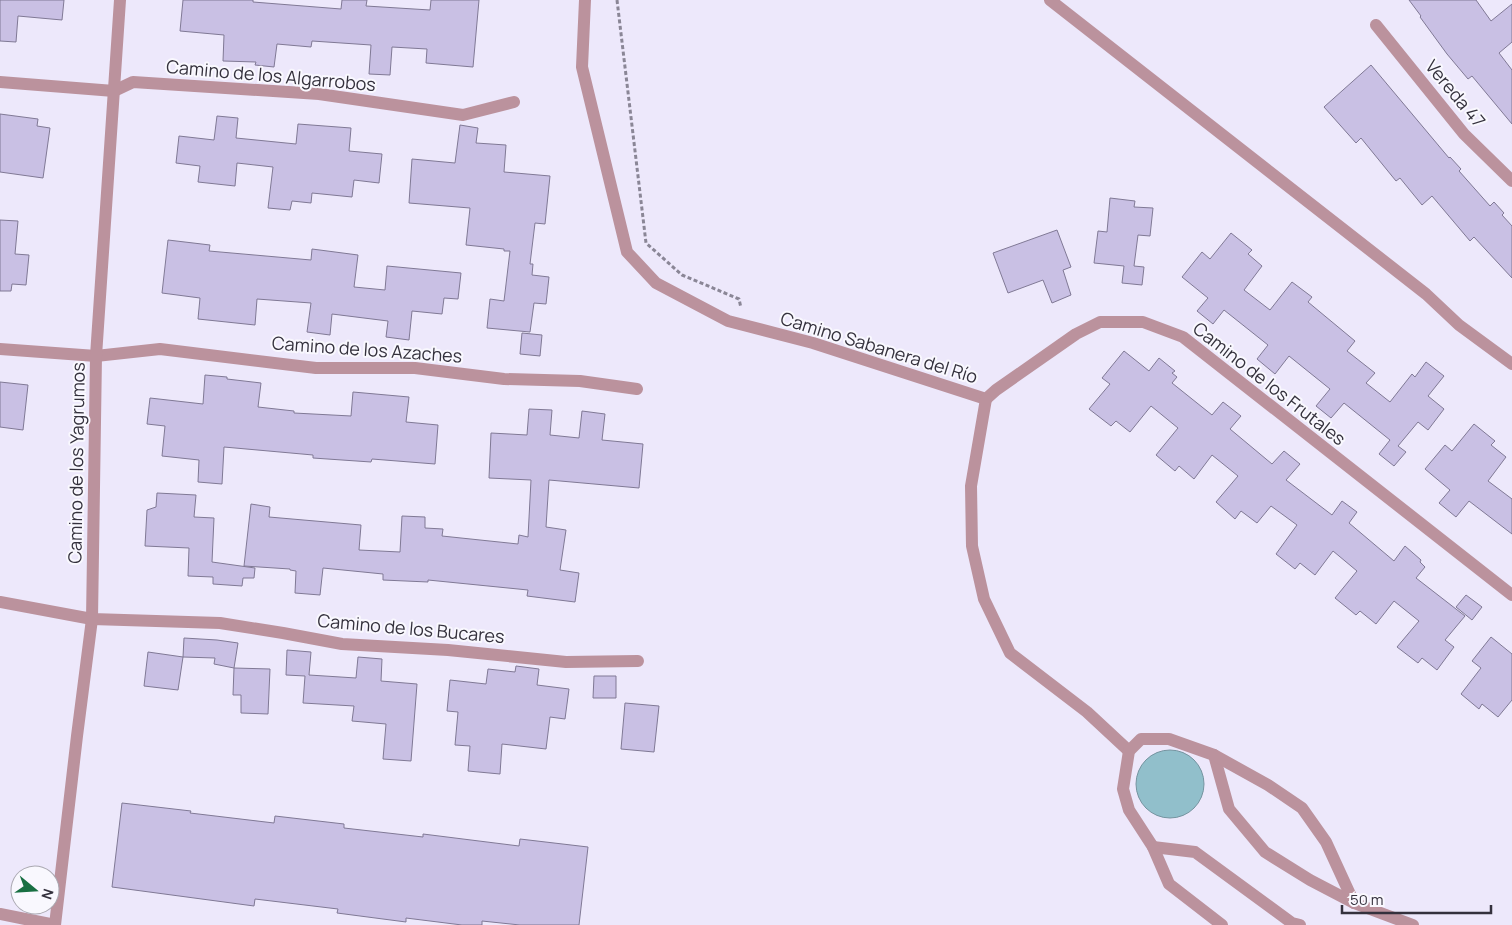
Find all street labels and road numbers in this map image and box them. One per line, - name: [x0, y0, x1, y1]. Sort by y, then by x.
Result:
- street label: Camino de los Algarrobos: [165, 54, 377, 96]
- street label: Vereda 47: [1421, 55, 1491, 132]
- street label: Camino Sabanera del Río: [778, 306, 981, 388]
- street label: Camino de los Frutales: [1188, 316, 1351, 450]
- street label: Camino de los Azaches: [271, 330, 463, 368]
- street label: Camino de los Yagrumos: [62, 362, 90, 564]
- street label: Camino de los Bucares: [317, 608, 506, 648]

